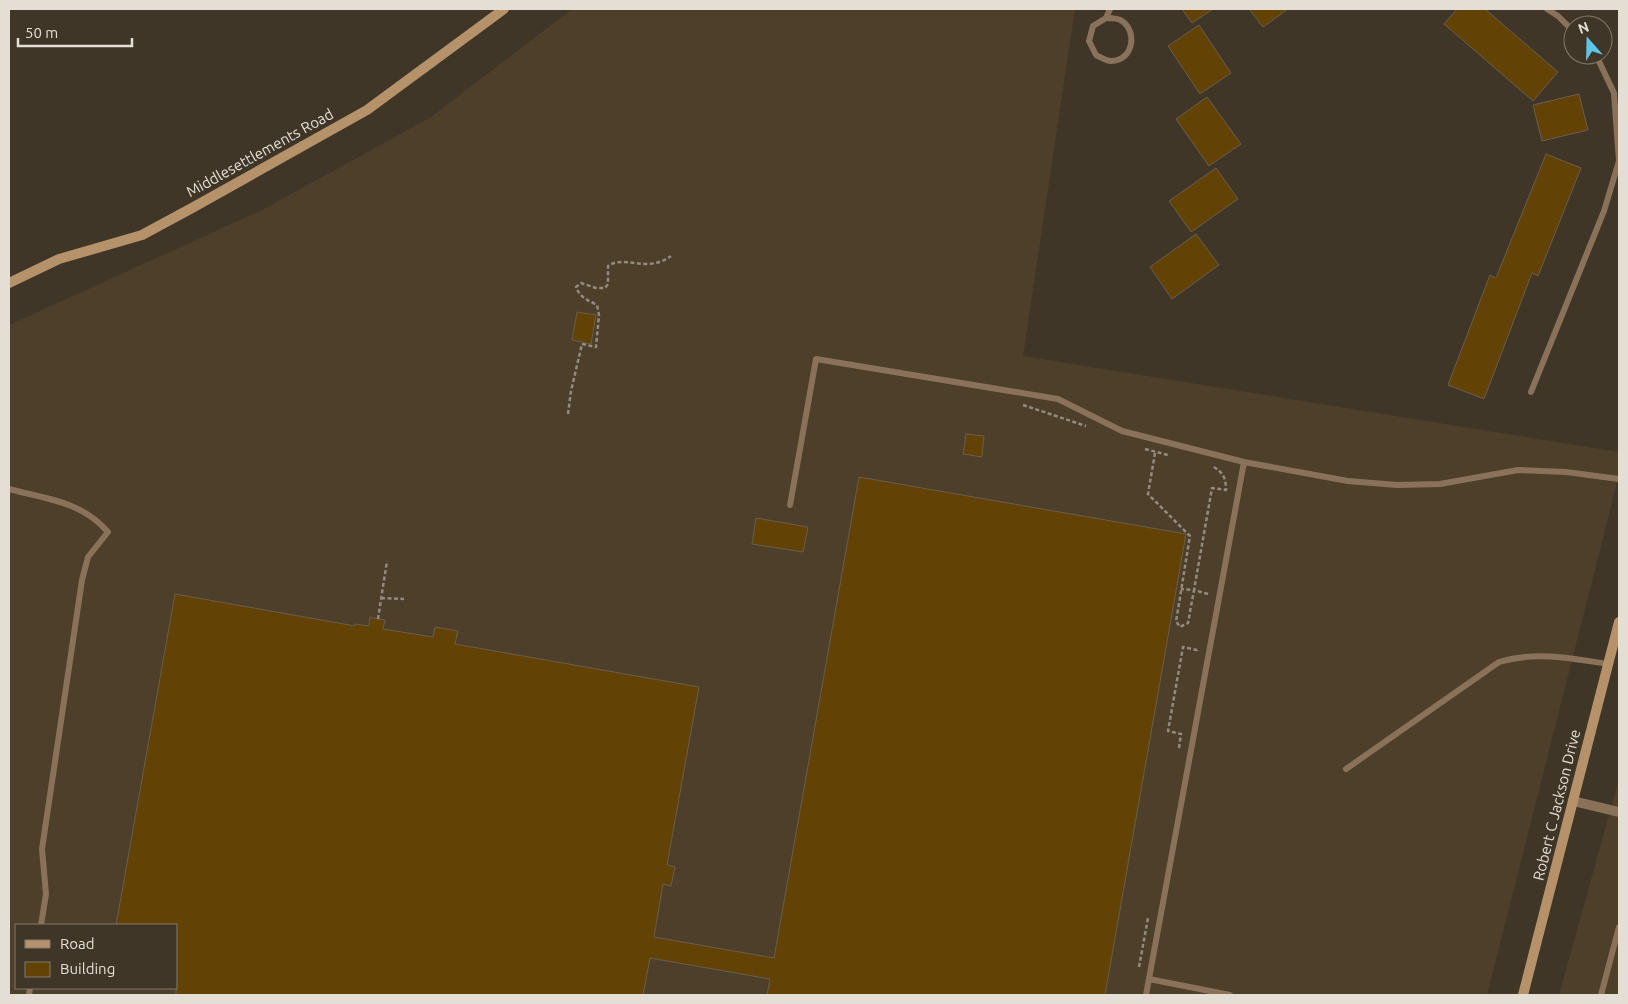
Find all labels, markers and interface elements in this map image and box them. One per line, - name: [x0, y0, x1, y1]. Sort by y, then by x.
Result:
- scale bar: [18, 15, 131, 47]
- north arrow: [1563, 15, 1613, 65]
- text: N: [1576, 18, 1591, 37]
- text: 50 m: [25, 24, 58, 41]
- street label: Middlesettlements Road: [183, 105, 336, 200]
- street label: Robert C Jackson Drive: [1529, 728, 1584, 882]
- legend: [15, 924, 178, 989]
- text: Road: [60, 935, 95, 952]
- text: Building: [60, 960, 115, 977]

